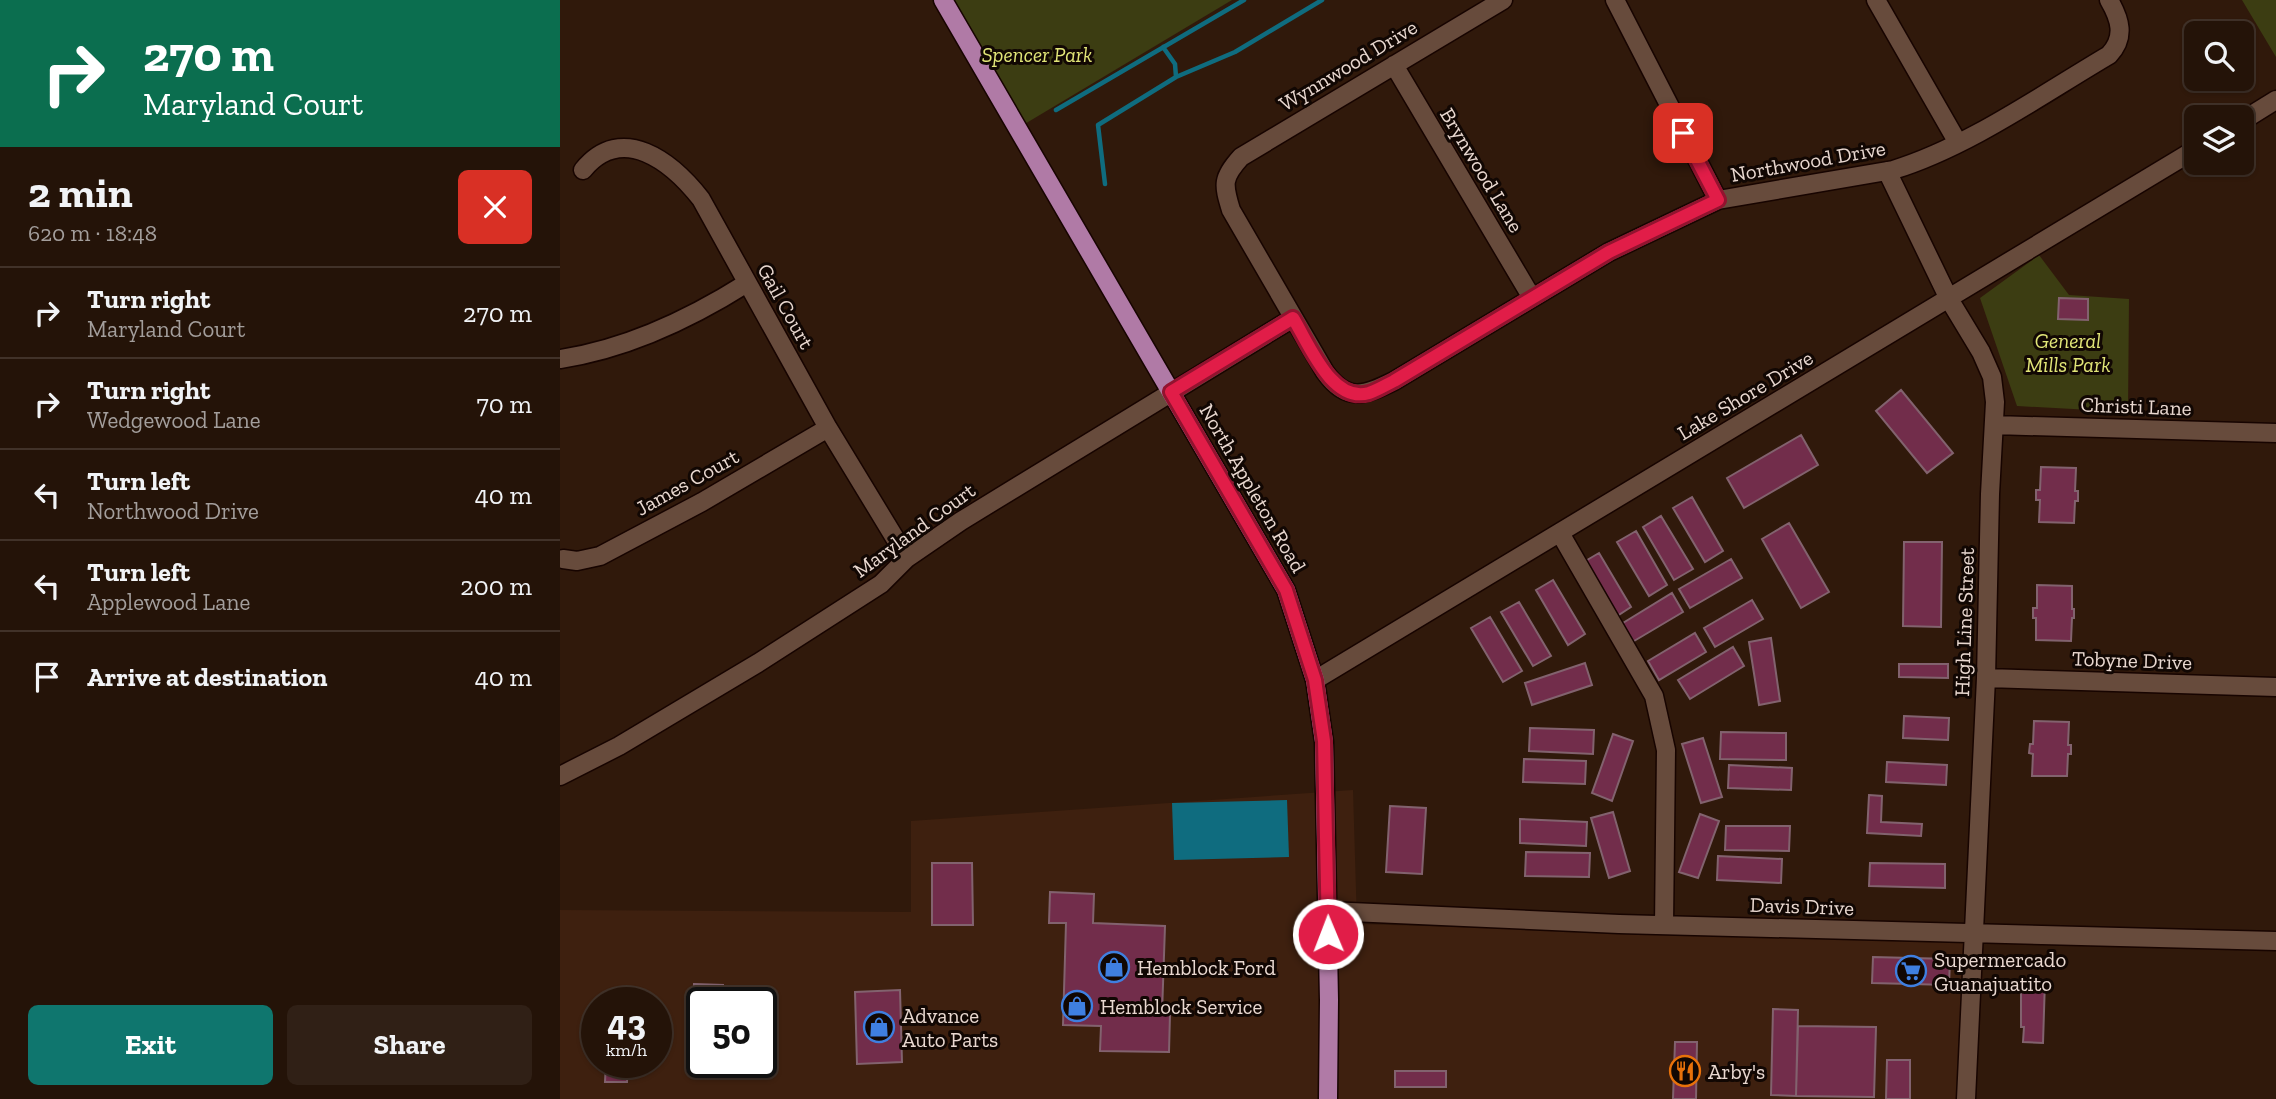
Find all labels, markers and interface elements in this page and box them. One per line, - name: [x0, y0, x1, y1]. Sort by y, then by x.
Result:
- street label: Wynnwood Drive: [1275, 14, 1422, 116]
- map controls: [2184, 21, 2254, 175]
- button: search: [2184, 21, 2254, 91]
- text: 270 m: [143, 25, 274, 84]
- icon: right: [28, 28, 119, 119]
- park label: Spencer Park: [982, 42, 1092, 67]
- text: Maryland Court: [143, 85, 363, 123]
- street label: Brynwood Lane: [1435, 103, 1529, 237]
- pin: [1653, 103, 1713, 163]
- button: layers: [2184, 105, 2254, 175]
- icon: arrive: [1664, 114, 1702, 152]
- street label: Northwood Drive: [1729, 135, 1888, 187]
- text: 2 min: [28, 167, 133, 218]
- button: close: [458, 170, 532, 244]
- text: 620 m · 18:48: [28, 219, 157, 247]
- street label: Gail Court: [752, 259, 820, 353]
- text: Turn right: [87, 283, 210, 315]
- icon: right: [28, 294, 66, 332]
- text: 270 m: [463, 297, 532, 329]
- text: Maryland Court: [87, 315, 245, 343]
- park label: General Mills Park: [2025, 328, 2111, 377]
- street label: Lake Shore Drive: [1673, 345, 1817, 445]
- text: Turn right: [87, 374, 210, 406]
- icon: right: [28, 385, 66, 423]
- text: 70 m: [476, 388, 532, 420]
- street label: Christi Lane: [2080, 392, 2192, 420]
- street label: North Appleton Road: [1195, 399, 1312, 577]
- text: Wedgewood Lane: [87, 406, 261, 434]
- street label: James Court: [631, 443, 743, 521]
- text: Turn left: [87, 465, 190, 497]
- icon: left: [28, 476, 66, 514]
- street label: Maryland Court: [848, 477, 980, 583]
- text: 40 m: [475, 479, 532, 511]
- text: Northwood Drive: [87, 497, 259, 525]
- street label: High Line Street: [1949, 547, 1979, 697]
- text: Turn left: [87, 556, 190, 588]
- icon: left: [28, 567, 66, 605]
- text: 200 m: [460, 570, 532, 602]
- text: Applewood Lane: [87, 588, 250, 616]
- street label: Tobyne Drive: [2072, 645, 2193, 675]
- icon: arrive: [28, 658, 66, 696]
- text: Arrive at destination: [87, 661, 327, 693]
- text: 40 m: [475, 661, 532, 693]
- street label: Davis Drive: [1749, 892, 1855, 920]
- position arrow: [1291, 897, 1365, 971]
- place label: Supermercado Guanajuatito: [1934, 947, 2066, 997]
- shop icon: Hemblock Ford: [1097, 950, 1131, 984]
- supermarket icon: Supermercado Guanajuatito: [1894, 954, 1928, 988]
- place label: Hemblock Ford: [1137, 955, 1276, 980]
- speed limit sign: 50: [686, 987, 777, 1078]
- shop icon: Hemblock Service: [1060, 989, 1094, 1023]
- place label: Hemblock Service: [1100, 994, 1262, 1019]
- text: 43: [607, 1002, 646, 1044]
- place label: Advance Auto Parts: [902, 1003, 998, 1052]
- button: Exit: [28, 1005, 273, 1085]
- button: Share: [287, 1005, 532, 1085]
- shop icon: Advance Auto Parts: [862, 1010, 896, 1044]
- text: km/h: [606, 1039, 647, 1061]
- restaurant icon: Arby's: [1668, 1054, 1702, 1088]
- place label: Arby's: [1708, 1059, 1765, 1084]

